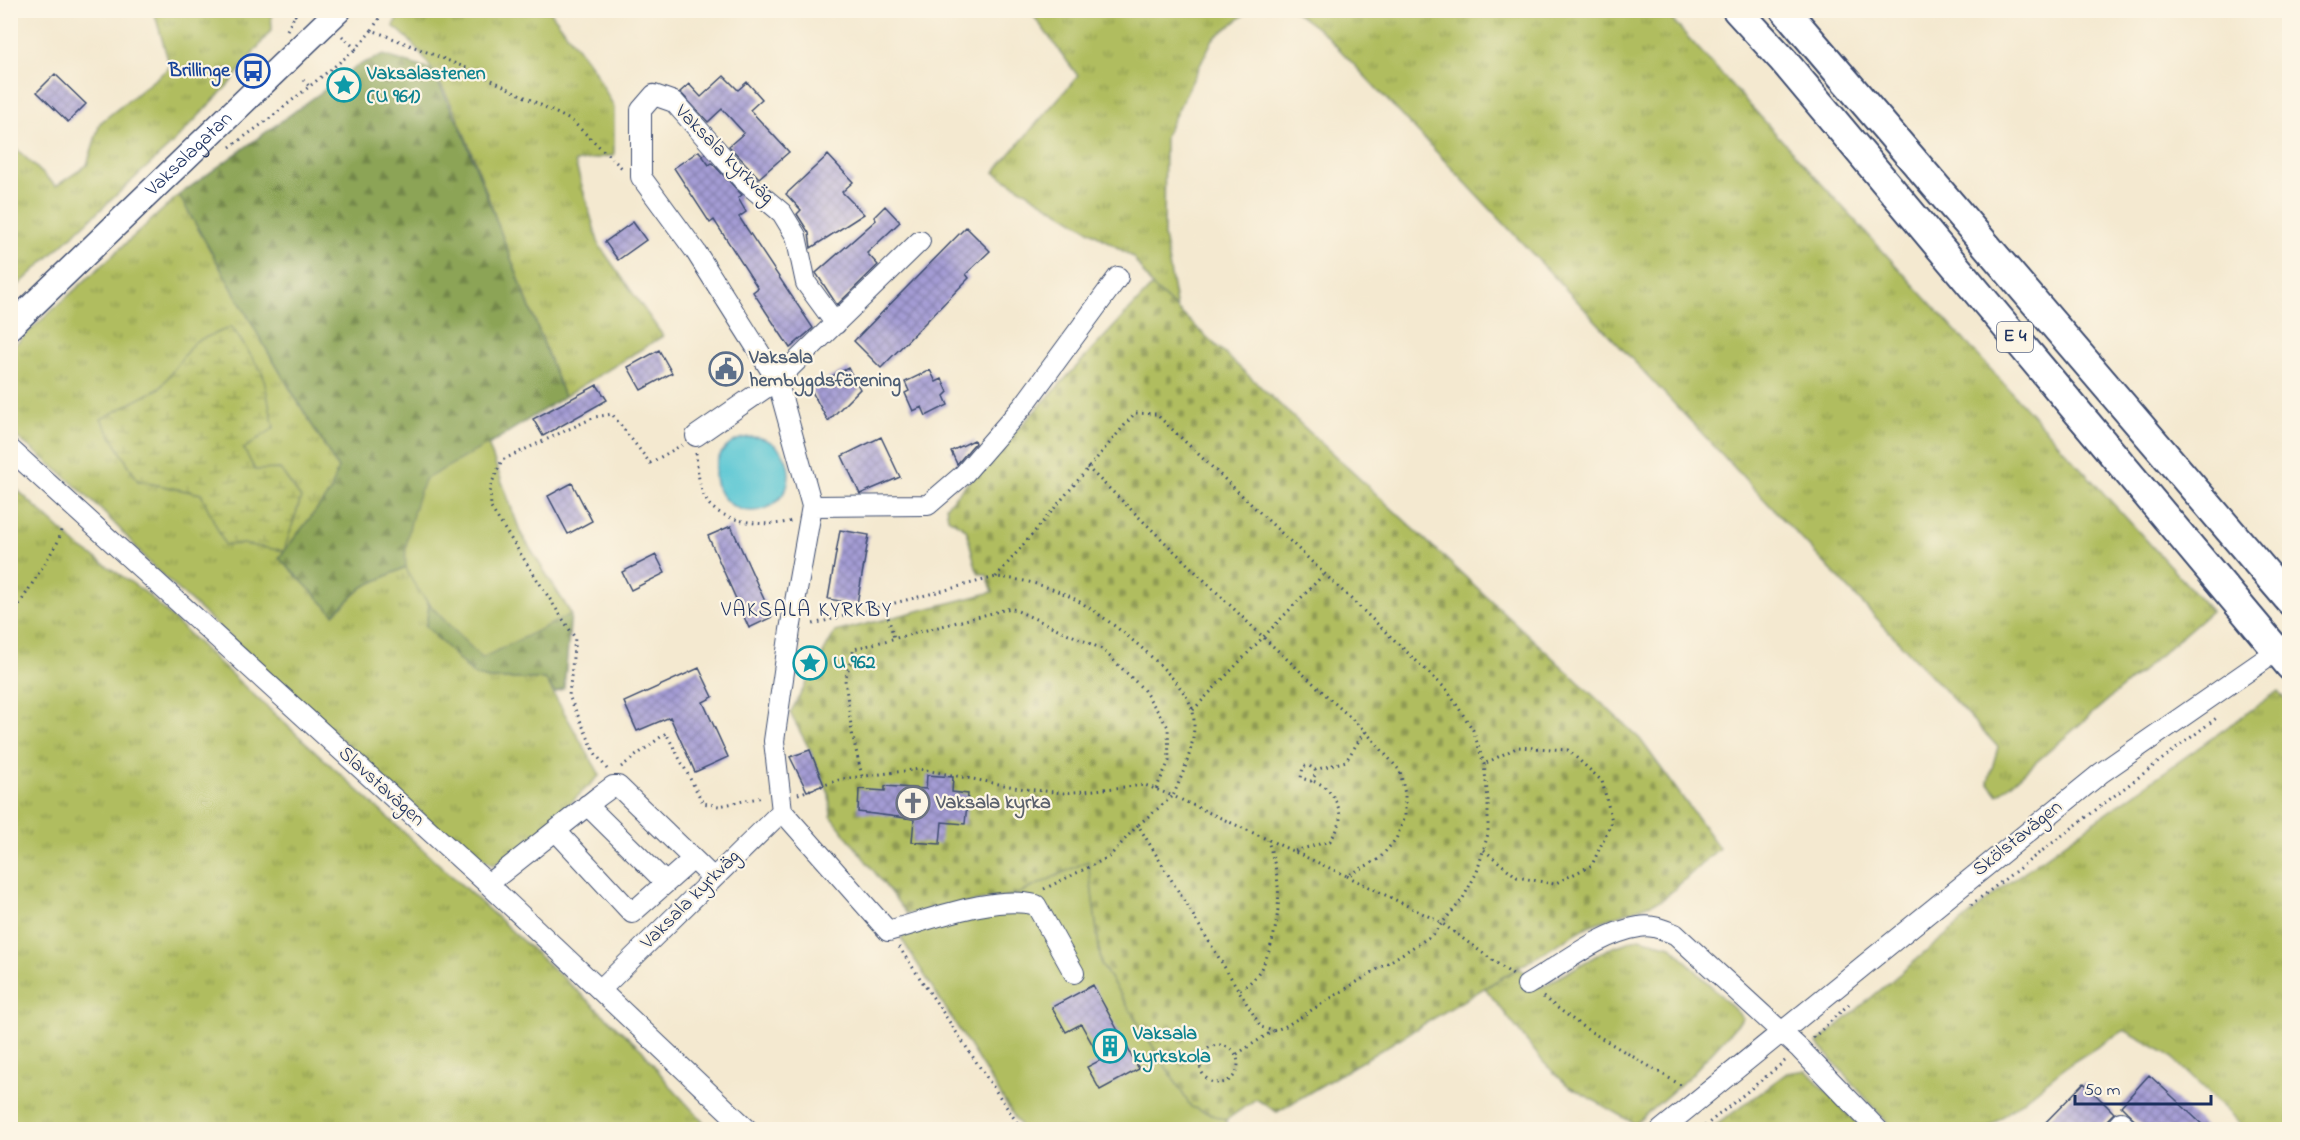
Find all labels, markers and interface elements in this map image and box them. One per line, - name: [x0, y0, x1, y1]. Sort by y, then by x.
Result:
- bus stop icon: Brillinge: [235, 53, 271, 89]
- place label: Brillinge: [168, 57, 231, 87]
- place label: Vaksalastenen (U 961): [366, 60, 486, 112]
- place icon: Vaksalastenen (U 961): [326, 67, 362, 103]
- street label: Vaksala kyrkväg: [666, 98, 780, 212]
- street label: Vaksalagatan: [138, 105, 240, 204]
- road number: E 4: [1997, 322, 2033, 352]
- place label: Vaksala hembygdsförening: [748, 344, 901, 397]
- public building icon: Vaksala hembygdsförening: [708, 351, 744, 387]
- district label: VAKSALA KYRKBY: [720, 596, 893, 626]
- place icon: U 962: [792, 645, 828, 681]
- place label: U 962: [833, 649, 875, 678]
- street label: Slavstavägen: [330, 740, 431, 835]
- church icon: Vaksala kyrka: [895, 785, 931, 821]
- place label: Vaksala kyrka: [935, 789, 1051, 819]
- street label: Skölstavägen: [1967, 794, 2070, 885]
- street label: Vaksala kyrkväg: [634, 844, 748, 958]
- place label: Vaksala kyrkskola: [1132, 1020, 1211, 1073]
- building icon: Vaksala kyrkskola: [1092, 1028, 1128, 1064]
- scale bar: [2075, 1068, 2212, 1106]
- text: 50 m: [2084, 1078, 2121, 1104]

